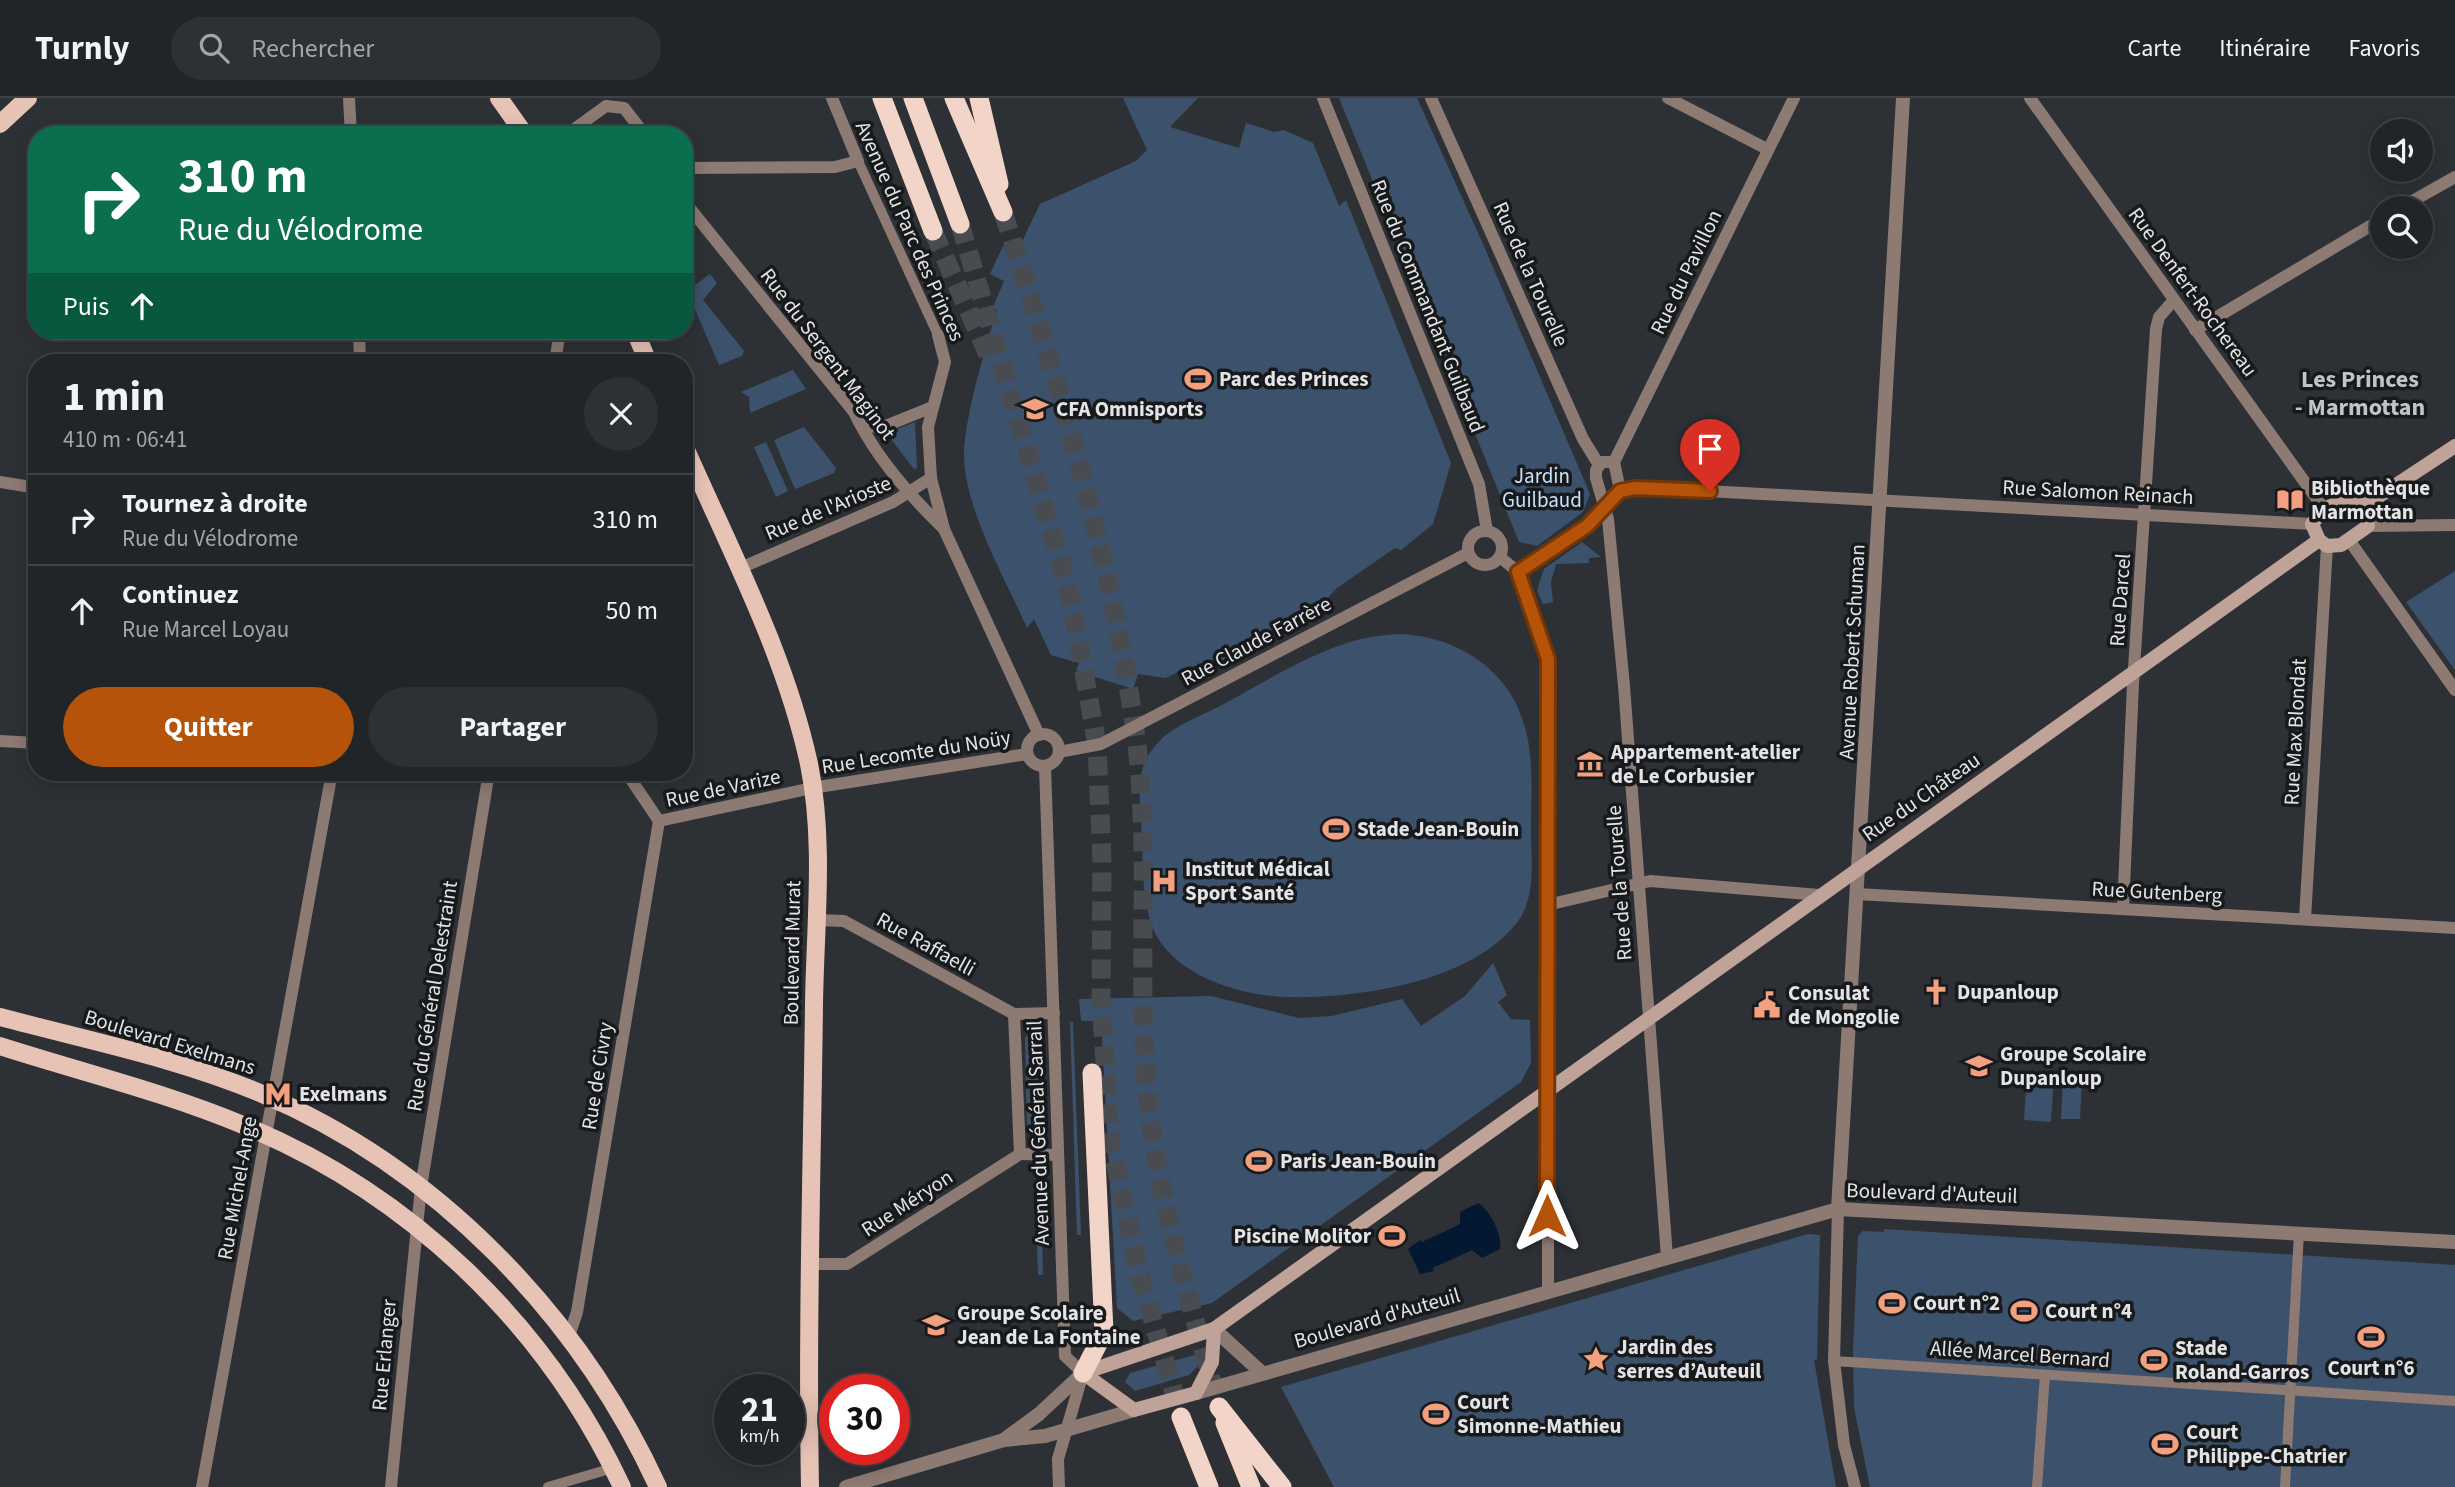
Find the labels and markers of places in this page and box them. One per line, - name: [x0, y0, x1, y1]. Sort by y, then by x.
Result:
- sports icon: Parc des Princes: [1183, 364, 1213, 394]
- place label: Parc des Princes: [1219, 364, 1369, 394]
- school or university icon: CFA Omnisports: [1020, 394, 1050, 424]
- place label: CFA Omnisports: [1056, 394, 1203, 424]
- pin: [1680, 419, 1740, 491]
- place label: Bibliothèque Marmottan: [2311, 473, 2430, 527]
- library icon: Bibliothèque Marmottan: [2275, 485, 2305, 515]
- place label: Appartement-atelier de Le Corbusier: [1610, 737, 1801, 791]
- museum icon: Appartement-atelier de Le Corbusier: [1575, 749, 1605, 779]
- sports icon: Stade Jean-Bouin: [1321, 814, 1351, 844]
- place label: Stade Jean-Bouin: [1357, 814, 1519, 844]
- place label: Institut Médical Sport Santé: [1185, 854, 1330, 908]
- hospital icon: Institut Médical Sport Santé: [1149, 866, 1179, 896]
- church icon: Dupanloup: [1921, 977, 1951, 1007]
- place label: Dupanloup: [1957, 977, 2059, 1007]
- place label: Consulat de Mongolie: [1788, 978, 1900, 1032]
- public building icon: Consulat de Mongolie: [1752, 990, 1782, 1020]
- place label: Groupe Scolaire Dupanloup: [2000, 1039, 2147, 1093]
- school or university icon: Groupe Scolaire Dupanloup: [1964, 1051, 1994, 1081]
- metro station icon: Exelmans: [263, 1079, 293, 1109]
- place label: Exelmans: [299, 1079, 387, 1109]
- sports icon: Paris Jean-Bouin: [1244, 1146, 1274, 1176]
- place label: Paris Jean-Bouin: [1280, 1146, 1436, 1176]
- place label: Piscine Molitor: [1234, 1221, 1372, 1251]
- sports icon: Piscine Molitor: [1377, 1221, 1407, 1251]
- sports icon: Court n°2: [1877, 1288, 1907, 1318]
- place label: Court n°2: [1913, 1288, 2000, 1318]
- sports icon: Court n°4: [2009, 1296, 2039, 1326]
- place label: Court n°4: [2045, 1296, 2132, 1326]
- place label: Groupe Scolaire Jean de La Fontaine: [957, 1298, 1141, 1352]
- school or university icon: Groupe Scolaire Jean de La Fontaine: [921, 1310, 951, 1340]
- sports icon: Court n°6: [2356, 1322, 2386, 1352]
- place label: Jardin des serres d’Auteuil: [1617, 1332, 1761, 1386]
- place label: Stade Roland-Garros: [2175, 1333, 2309, 1387]
- place icon: Jardin des serres d’Auteuil: [1581, 1344, 1611, 1374]
- sports icon: Stade Roland-Garros: [2139, 1345, 2169, 1375]
- place label: Court n°6: [2327, 1353, 2415, 1383]
- place label: Court Simonne-Mathieu: [1457, 1387, 1622, 1441]
- sports icon: Court Simonne-Mathieu: [1421, 1399, 1451, 1429]
- place label: Court Philippe-Chatrier: [2186, 1417, 2347, 1471]
- sports icon: Court Philippe-Chatrier: [2150, 1429, 2180, 1459]

